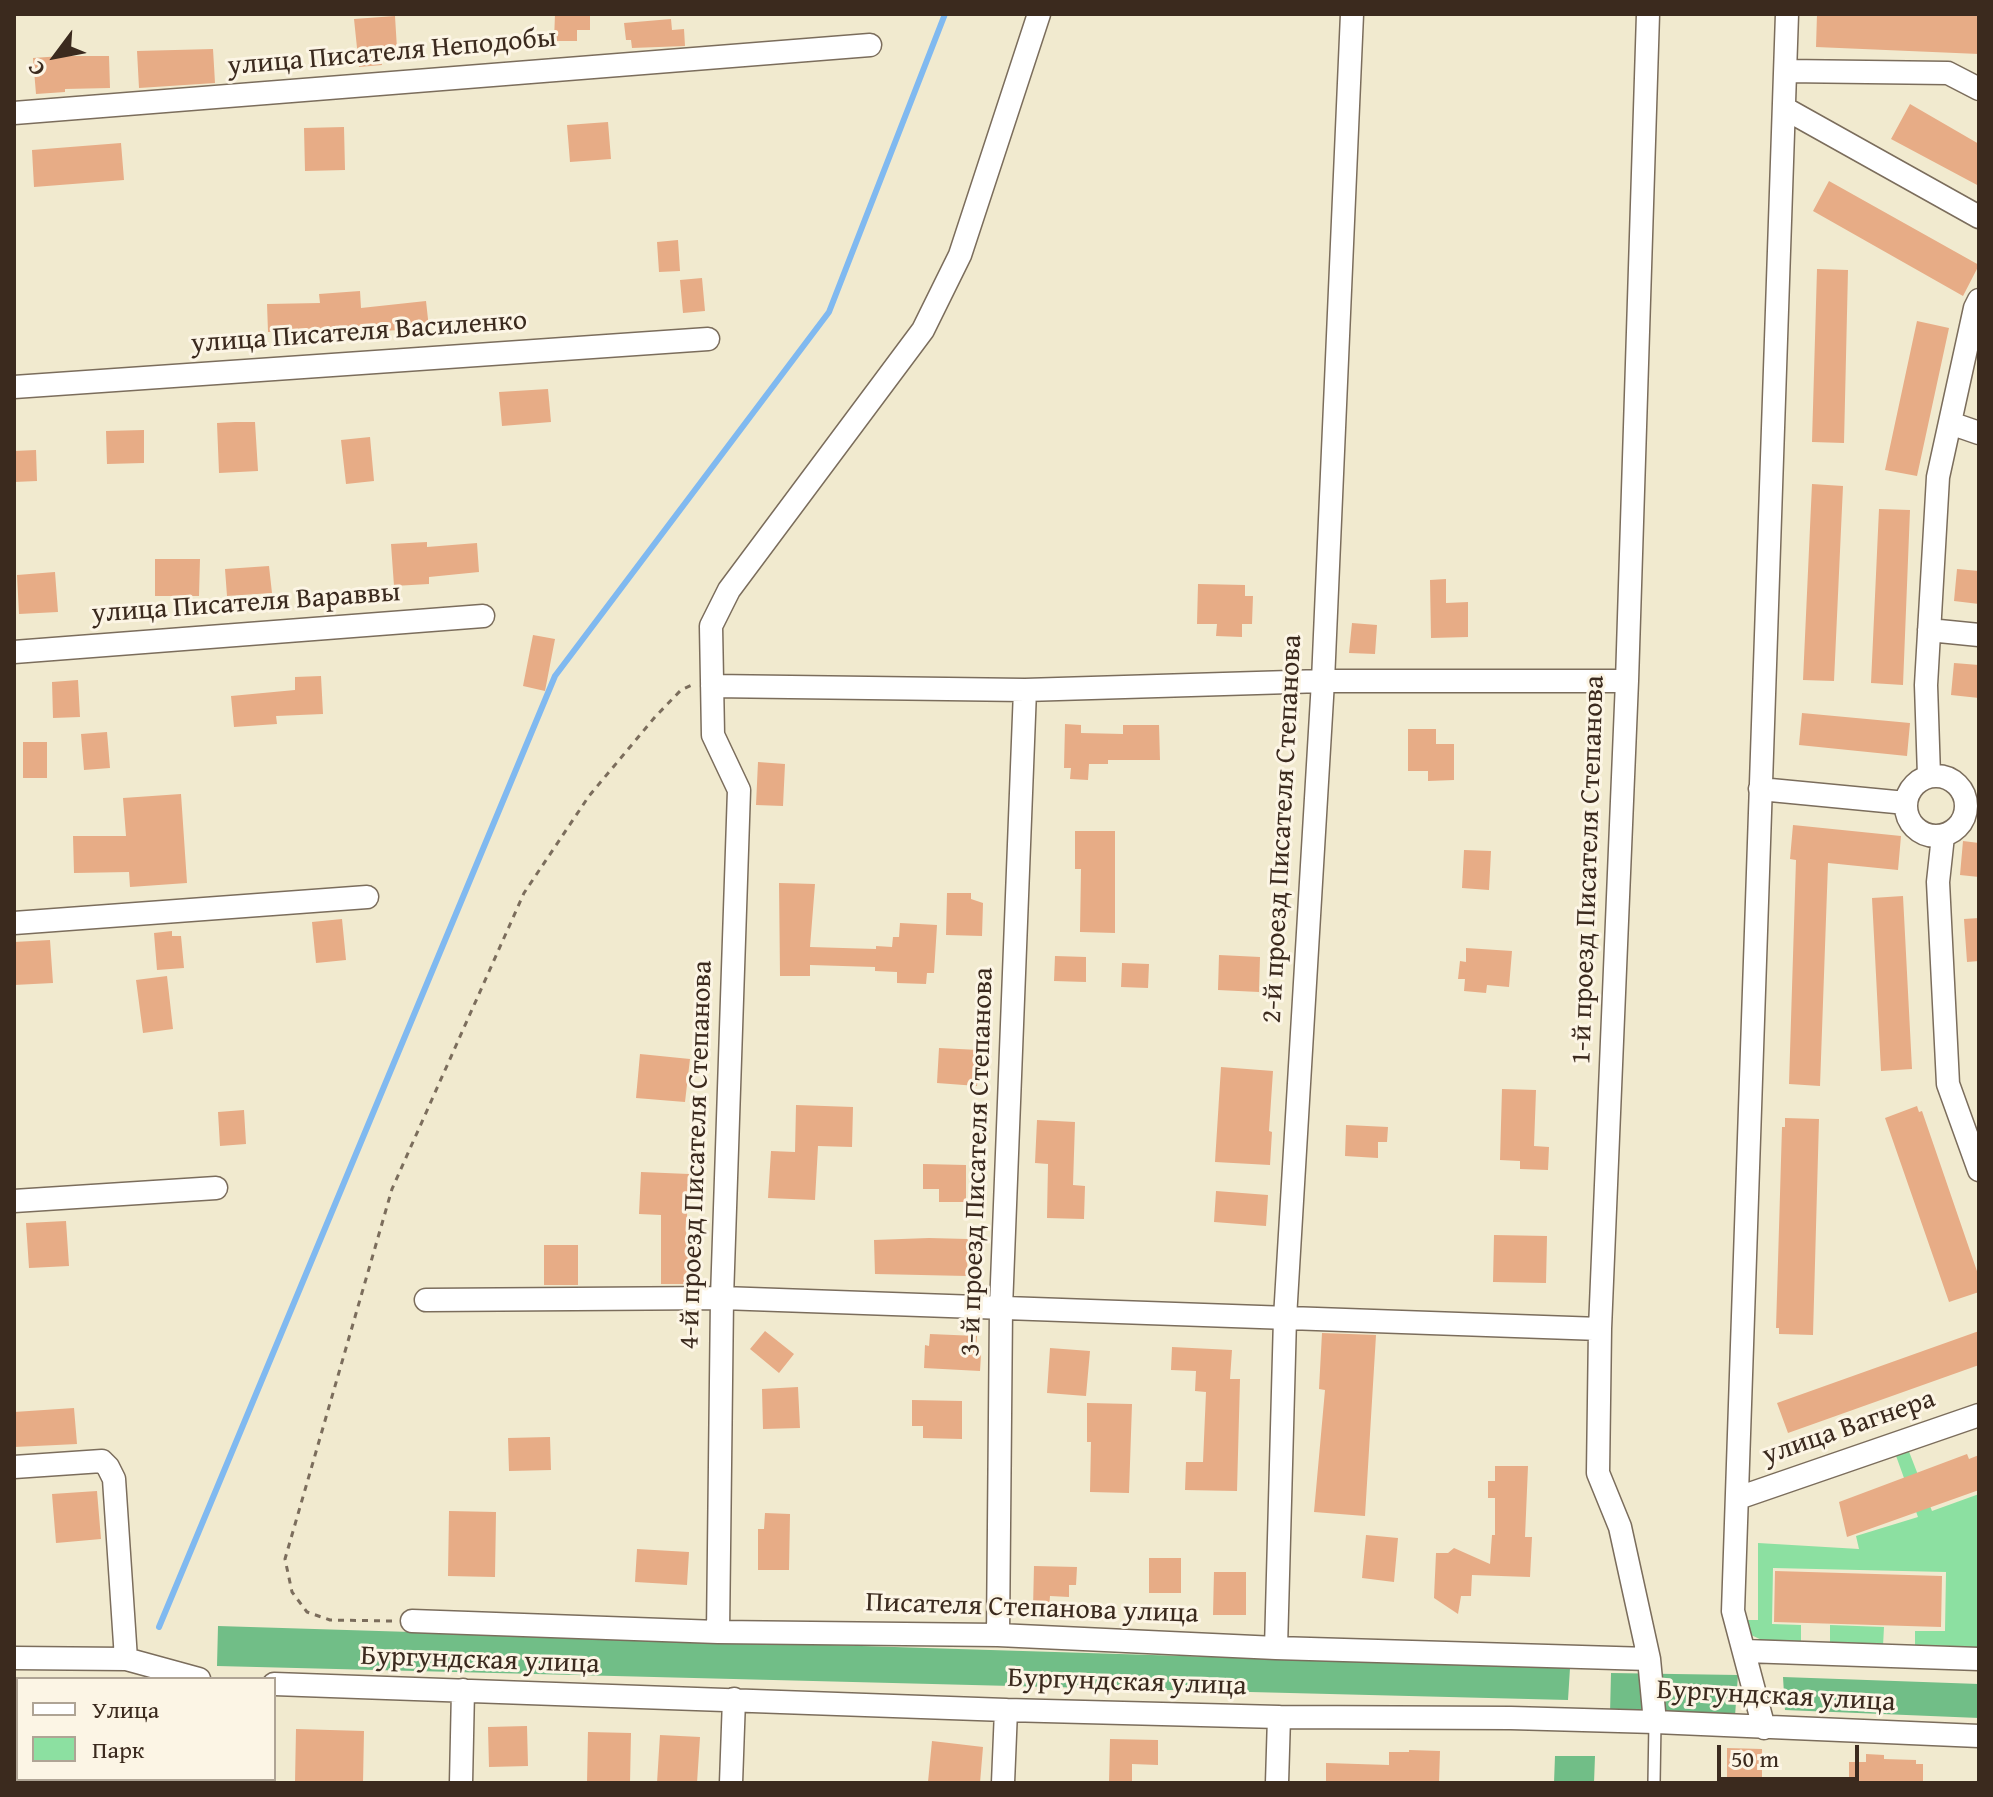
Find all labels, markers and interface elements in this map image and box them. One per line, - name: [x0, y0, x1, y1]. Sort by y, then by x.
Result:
- north arrow: [16, 16, 96, 96]
- street label: улица Писателя Неподобы: [226, 22, 558, 84]
- text: С: [19, 55, 53, 82]
- street label: улица Писателя Василенко: [190, 305, 528, 361]
- street label: улица Писателя Вараввы: [91, 576, 401, 632]
- street label: 2-й проезд Писателя Степанова: [1256, 634, 1310, 1024]
- street label: 1-й проезд Писателя Степанова: [1565, 675, 1613, 1065]
- street label: 4-й проезд Писателя Степанова: [673, 960, 721, 1350]
- street label: 3-й проезд Писателя Степанова: [954, 967, 1002, 1357]
- street label: улица Вагнера: [1758, 1383, 1940, 1473]
- street label: Писателя Степанова улица: [865, 1586, 1199, 1632]
- street label: Бургундская улица: [360, 1640, 600, 1682]
- street label: Бургундская улица: [1007, 1662, 1247, 1704]
- street label: Бургундская улица: [1656, 1674, 1896, 1720]
- legend: [16, 1677, 276, 1781]
- text: Улица: [92, 1692, 159, 1727]
- scale bar: [1721, 1729, 1863, 1779]
- text: Парк: [92, 1732, 144, 1767]
- text: 50 m: [1731, 1741, 1779, 1776]

